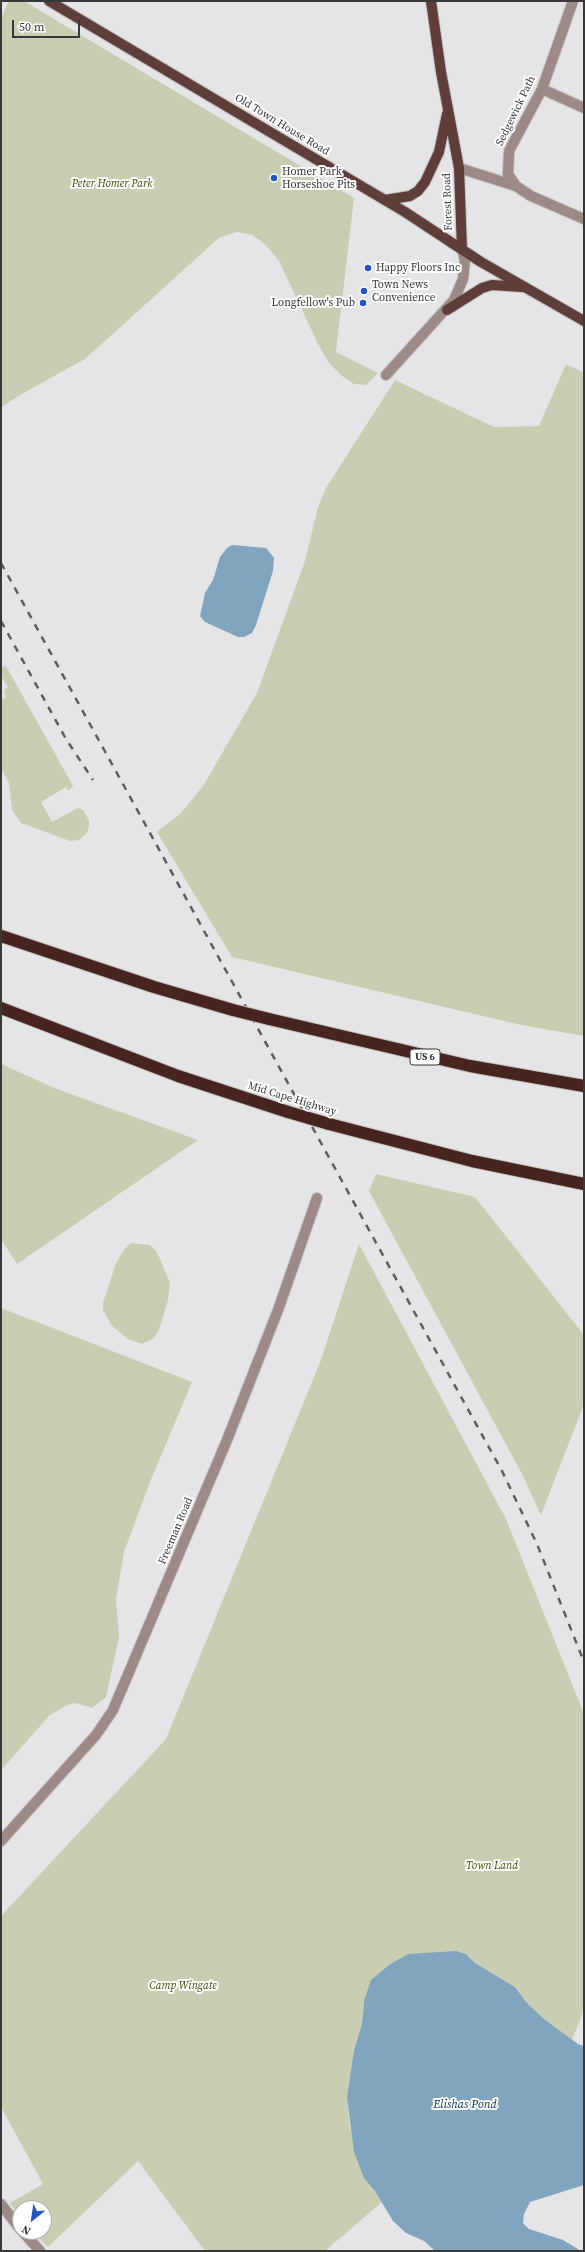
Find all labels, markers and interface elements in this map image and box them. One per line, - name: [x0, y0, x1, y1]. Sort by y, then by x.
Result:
- scale bar: [14, 12, 82, 38]
- text: 50 m: [19, 19, 45, 35]
- street label: Sedgewick Path: [493, 74, 539, 148]
- street label: Old Town House Road: [232, 92, 332, 158]
- place label: Homer Park Horseshoe Pits: [282, 165, 355, 191]
- marker: Homer Park Horseshoe Pits: [269, 173, 279, 183]
- street label: Forest Road: [440, 173, 456, 231]
- park label: Peter Homer Park: [72, 177, 152, 191]
- place label: Happy Floors Inc: [376, 261, 460, 275]
- marker: Happy Floors Inc: [363, 263, 373, 273]
- place label: Town News Convenience: [372, 278, 435, 304]
- marker: Town News Convenience: [359, 286, 369, 296]
- place label: Longfellow's Pub: [272, 296, 355, 310]
- marker: Longfellow's Pub: [358, 298, 368, 308]
- road number: US 6: [410, 1049, 440, 1065]
- street label: Mid Cape Highway: [246, 1079, 338, 1119]
- street label: Freeman Road: [156, 1496, 196, 1566]
- park label: Town Land: [466, 1859, 518, 1873]
- park label: Camp Wingate: [149, 1979, 217, 1993]
- water label: Elishas Pond: [433, 2098, 497, 2112]
- north arrow: [12, 2200, 52, 2240]
- text: N: [19, 2221, 33, 2238]

